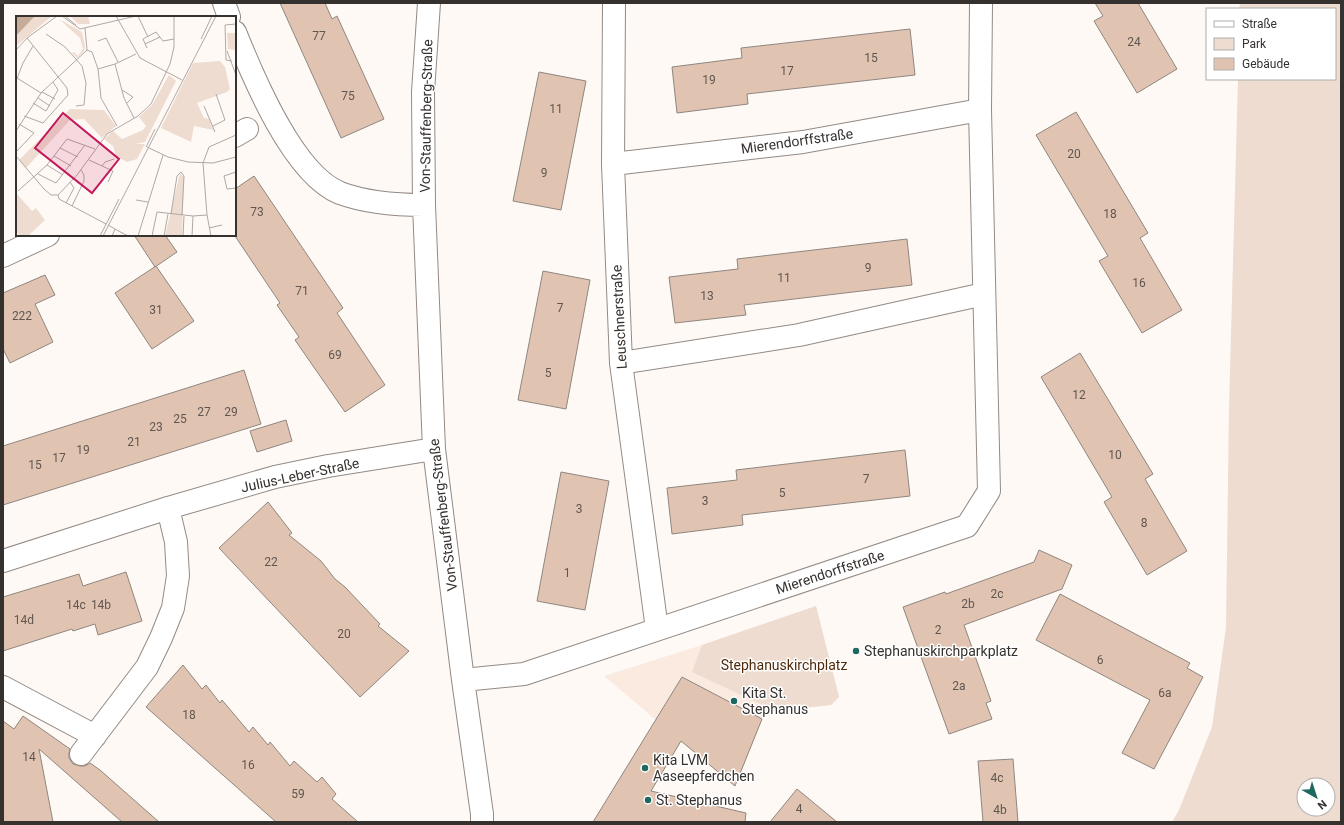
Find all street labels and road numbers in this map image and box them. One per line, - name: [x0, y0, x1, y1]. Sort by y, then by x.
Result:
- street label: Von-Stauffenberg-Straße: [417, 39, 435, 193]
- street label: Mierendorffstraße: [740, 125, 854, 157]
- street label: Leuschnerstraße: [608, 264, 630, 370]
- street label: Von-Stauffenberg-Straße: [426, 438, 460, 592]
- street label: Julius-Leber-Straße: [239, 455, 361, 495]
- street label: Mierendorffstraße: [774, 547, 886, 597]

